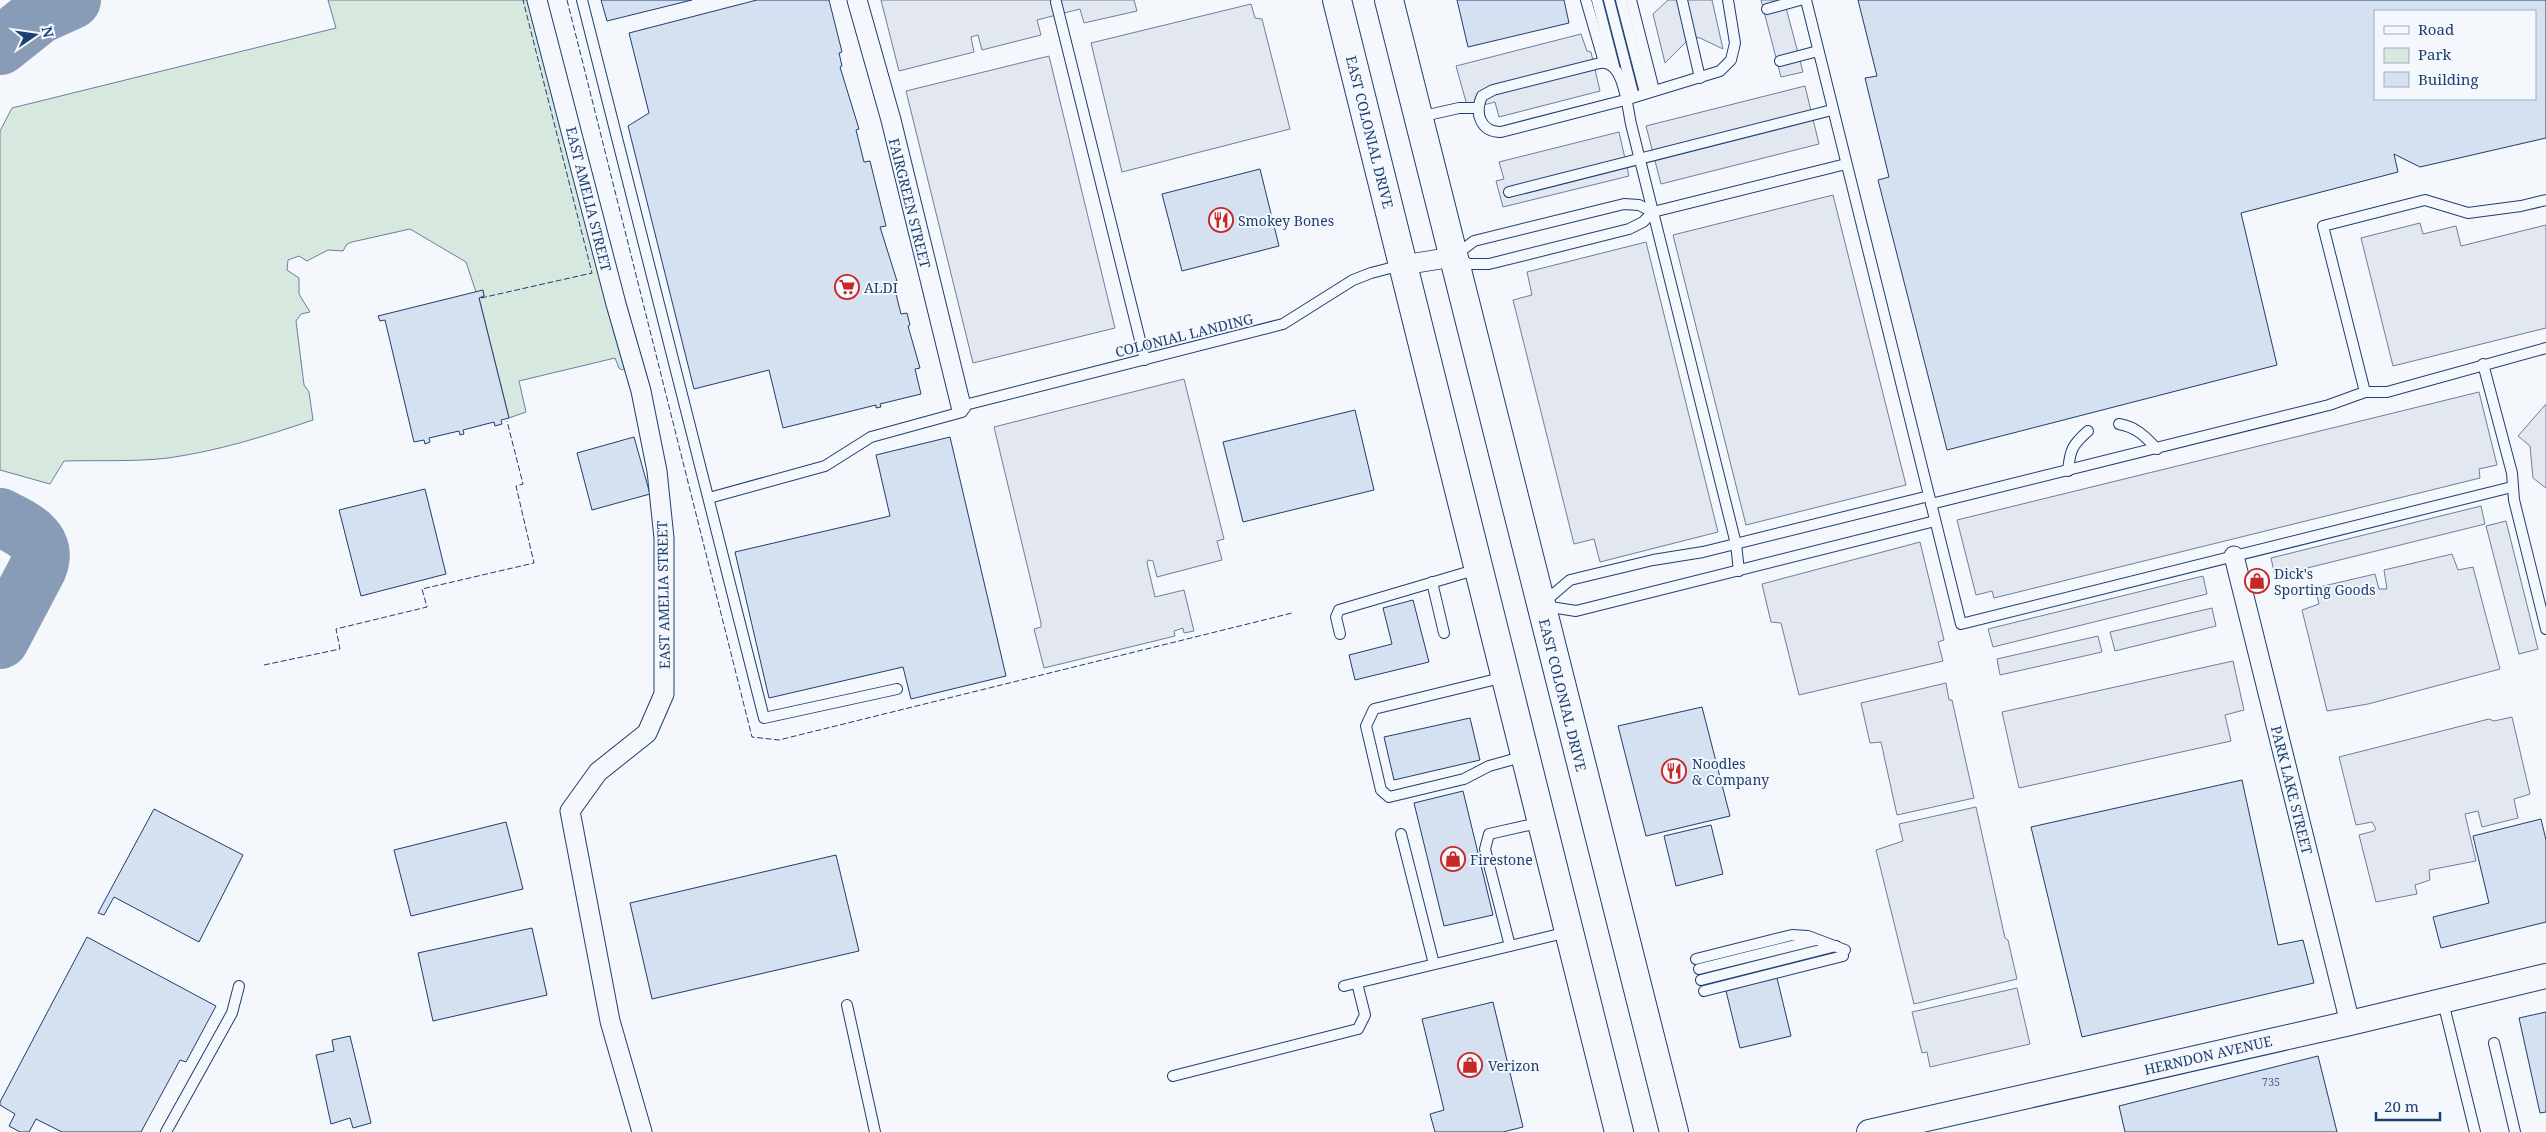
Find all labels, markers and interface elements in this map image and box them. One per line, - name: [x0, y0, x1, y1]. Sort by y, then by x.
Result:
- north arrow: [10, 10, 60, 60]
- legend: [2374, 10, 2536, 100]
- text: Road: [2418, 19, 2454, 39]
- text: N: [38, 24, 59, 39]
- text: Park: [2418, 44, 2452, 64]
- street label: EAST COLONIAL DRIVE: [1342, 54, 1398, 211]
- text: Building: [2418, 69, 2479, 89]
- street label: EAST AMELIA STREET: [562, 125, 616, 274]
- street label: FAIRGREEN STREET: [885, 136, 935, 270]
- restaurant icon: Smokey Bones: [1208, 207, 1234, 233]
- place label: Smokey Bones: [1238, 211, 1334, 230]
- supermarket icon: ALDI: [834, 274, 860, 300]
- place label: ALDI: [864, 278, 898, 297]
- street label: COLONIAL LANDING: [1113, 309, 1255, 361]
- street label: EAST AMELIA STREET: [652, 520, 674, 669]
- place label: Dick's Sporting Goods: [2274, 564, 2376, 599]
- shop icon: Dick's Sporting Goods: [2244, 568, 2270, 594]
- street label: EAST COLONIAL DRIVE: [1535, 617, 1591, 774]
- street label: PARK LAKE STREET: [2267, 724, 2317, 857]
- place label: Noodles & Company: [1692, 754, 1769, 789]
- restaurant icon: Noodles & Company: [1661, 758, 1687, 784]
- shop icon: Firestone: [1440, 846, 1466, 872]
- place label: Firestone: [1470, 850, 1533, 869]
- street label: HERNDON AVENUE: [2142, 1031, 2274, 1079]
- shop icon: Verizon: [1457, 1052, 1483, 1078]
- place label: Verizon: [1488, 1056, 1539, 1075]
- house number: 735: [2262, 1074, 2280, 1089]
- scale bar: [2376, 1090, 2440, 1122]
- text: 20 m: [2384, 1096, 2419, 1116]

